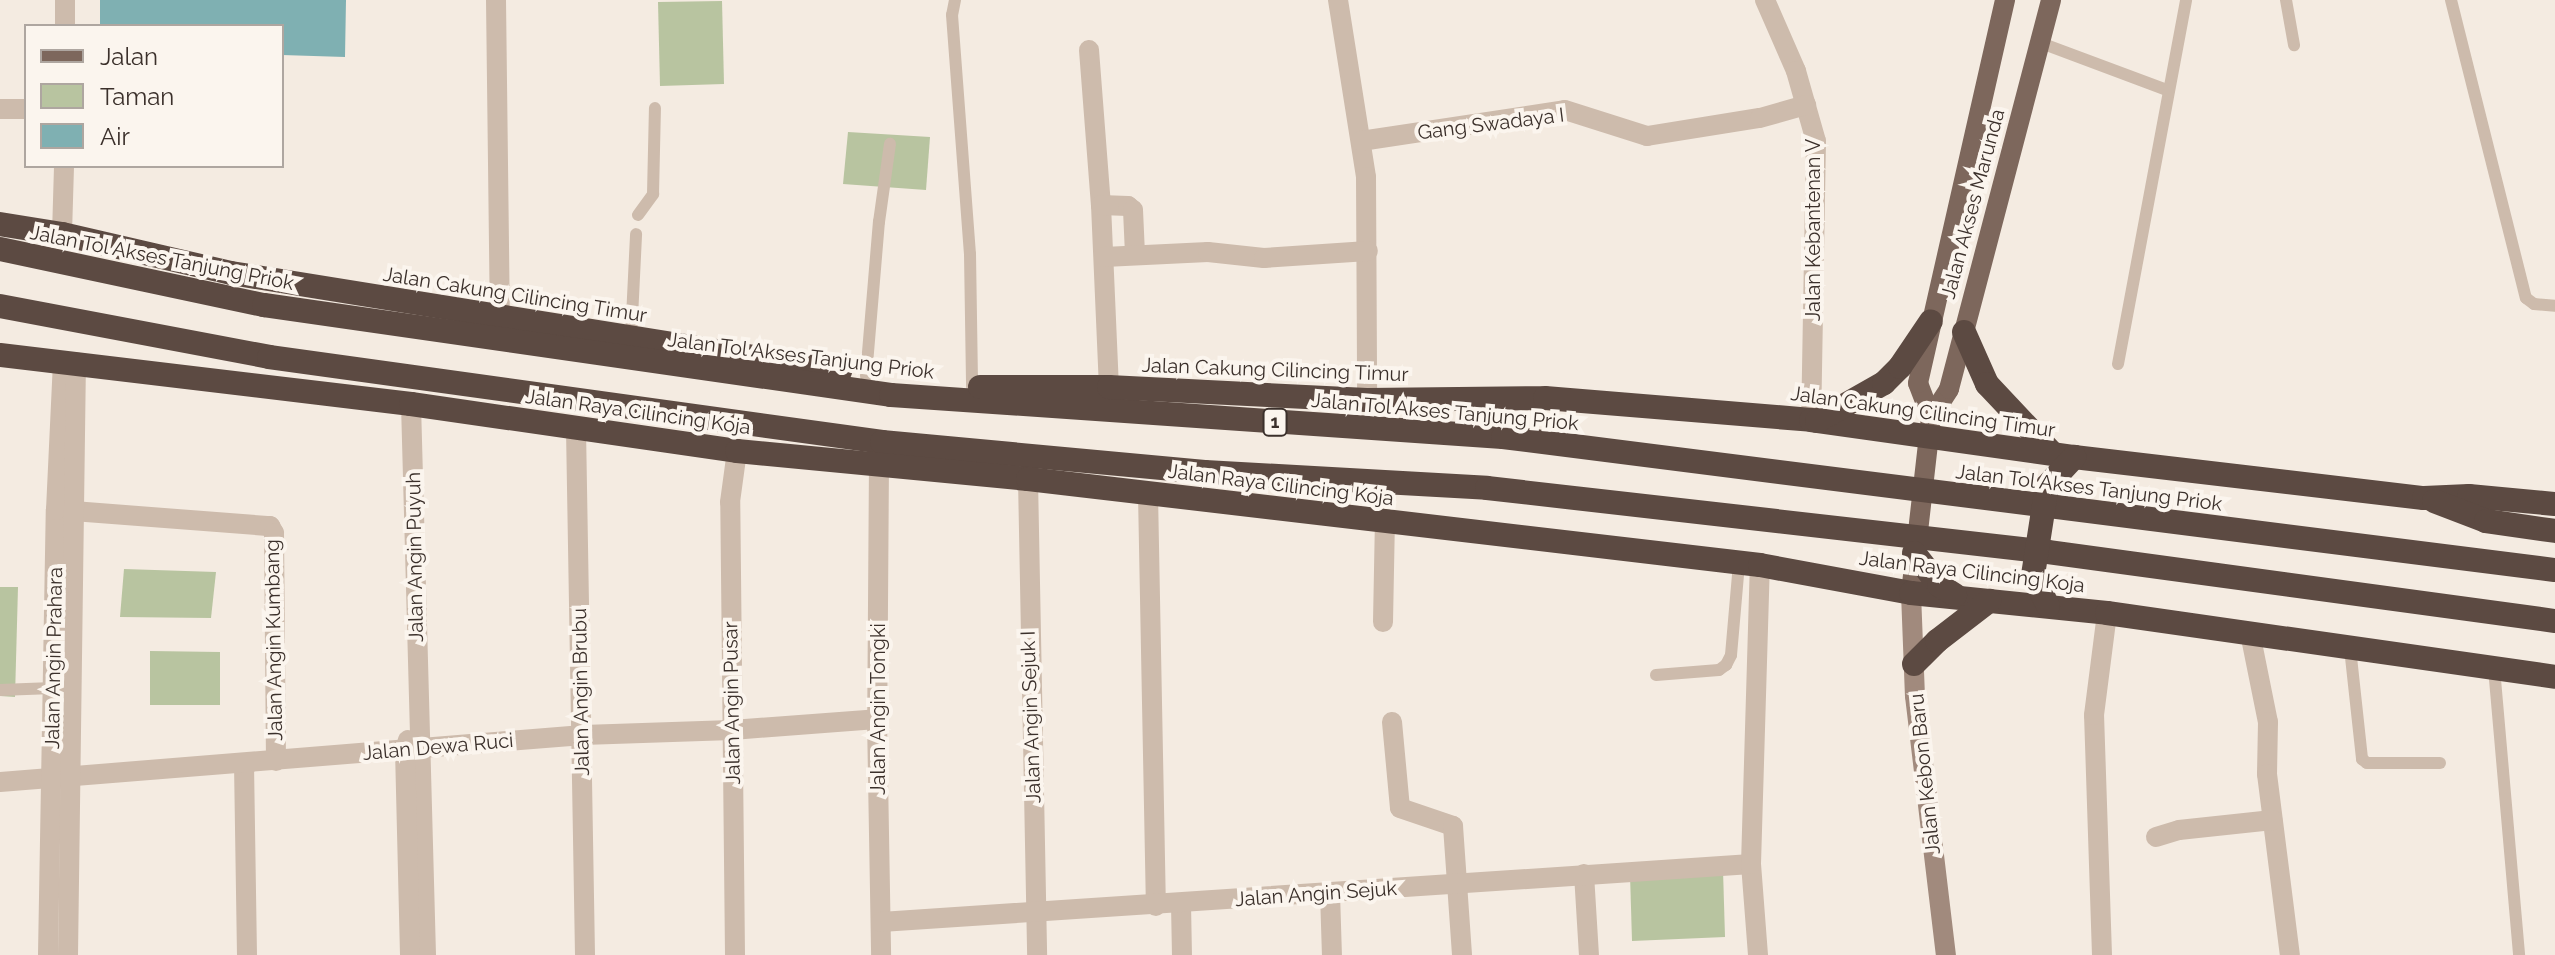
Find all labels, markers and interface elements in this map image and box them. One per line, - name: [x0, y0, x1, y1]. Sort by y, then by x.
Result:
- legend: [24, 24, 284, 168]
- text: Jalan: [100, 42, 158, 71]
- text: Taman: [100, 82, 174, 111]
- street label: Gang Swadaya I: [1416, 103, 1566, 145]
- street label: Jalan Akses Marunda: [1936, 106, 2010, 302]
- text: Air: [100, 122, 130, 151]
- street label: Jalan Kebantenan V: [1801, 138, 1825, 322]
- street label: Jalan Tol Akses Tanjung Priok: [27, 220, 297, 296]
- street label: Jalan Cakung Cilincing Timur: [381, 262, 649, 328]
- street label: Jalan Tol Akses Tanjung Priok: [665, 328, 937, 384]
- street label: Jalan Cakung Cilincing Timur: [1141, 353, 1409, 387]
- street label: Jalan Cakung Cilincing Timur: [1789, 382, 2057, 442]
- street label: Jalan Raya Cilincing Koja: [524, 384, 752, 440]
- street label: Jalan Tol Akses Tanjung Priok: [1309, 388, 1581, 436]
- road number: 1: [1261, 408, 1289, 436]
- street label: Jalan Raya Cilincing Koja: [1167, 459, 1395, 511]
- street label: Jalan Tol Akses Tanjung Priok: [1953, 460, 2225, 516]
- street label: Jalan Angin Puyuh: [402, 471, 428, 643]
- street label: Jalan Angin Kumbang: [260, 539, 288, 741]
- street label: Jalan Raya Cilincing Koja: [1858, 546, 2086, 598]
- street label: Jalan Angin Prahara: [40, 566, 68, 750]
- street label: Jalan Angin Brubu: [568, 608, 594, 776]
- street label: Jalan Angin Pusar: [719, 621, 745, 785]
- street label: Jalan Angin Tongki: [866, 623, 890, 795]
- street label: Jalan Angin Sejuk I: [1016, 630, 1046, 804]
- street label: Jalan Kebon Baru: [1905, 692, 1945, 856]
- street label: Jalan Dewa Ruci: [362, 728, 514, 766]
- street label: Jalan Angin Sejuk: [1234, 876, 1398, 912]

